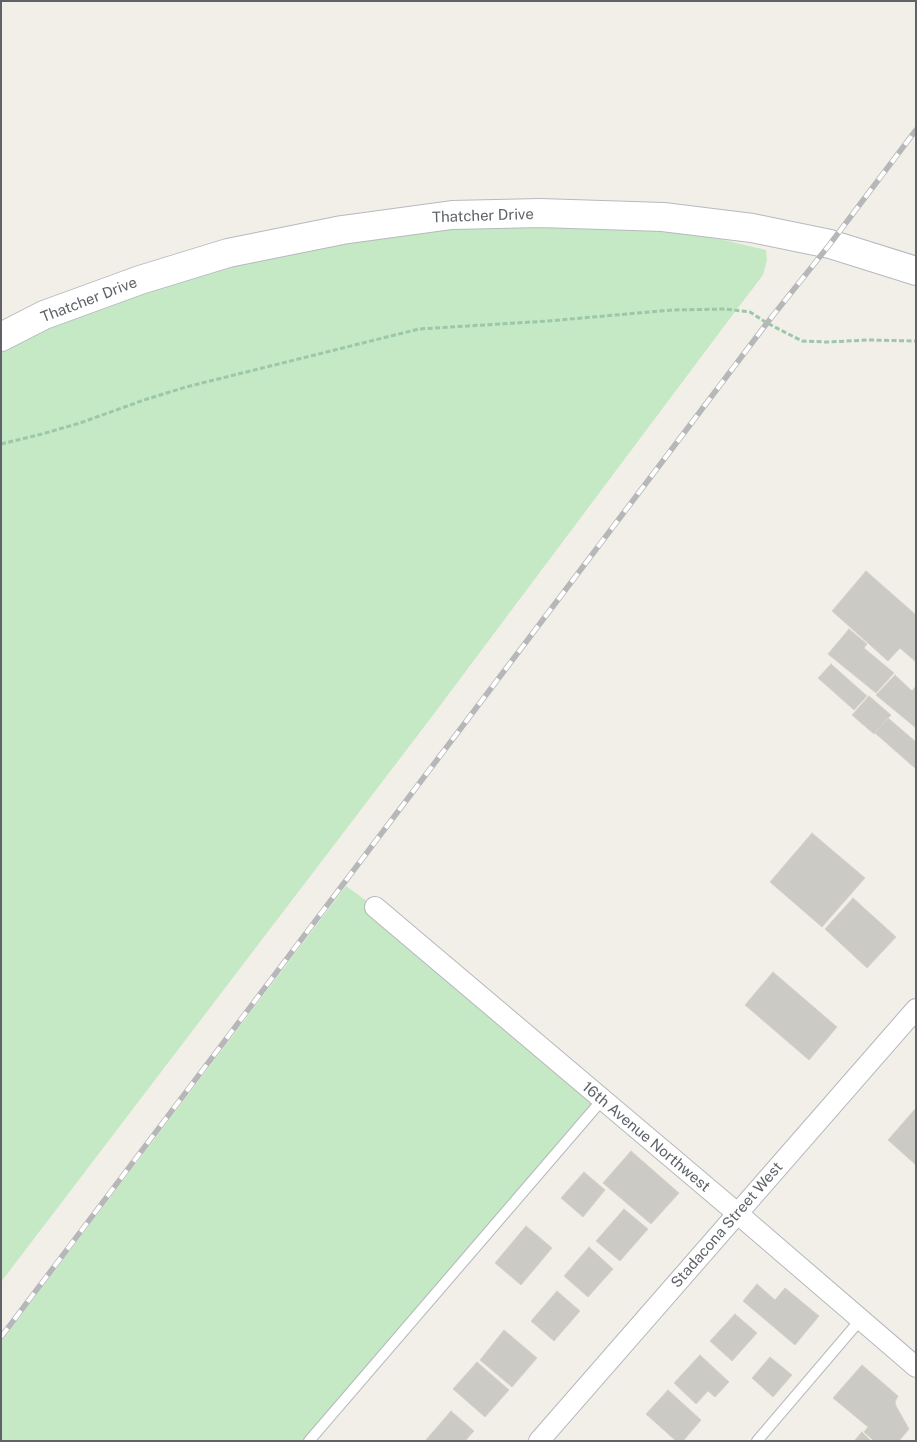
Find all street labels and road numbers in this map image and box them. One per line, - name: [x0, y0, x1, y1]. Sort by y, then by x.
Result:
- street label: Thatcher Drive: [432, 205, 534, 227]
- street label: Thatcher Drive: [38, 273, 140, 327]
- street label: 16th Avenue Northwest: [578, 1078, 714, 1196]
- street label: Stadacona Street West: [667, 1158, 787, 1292]

